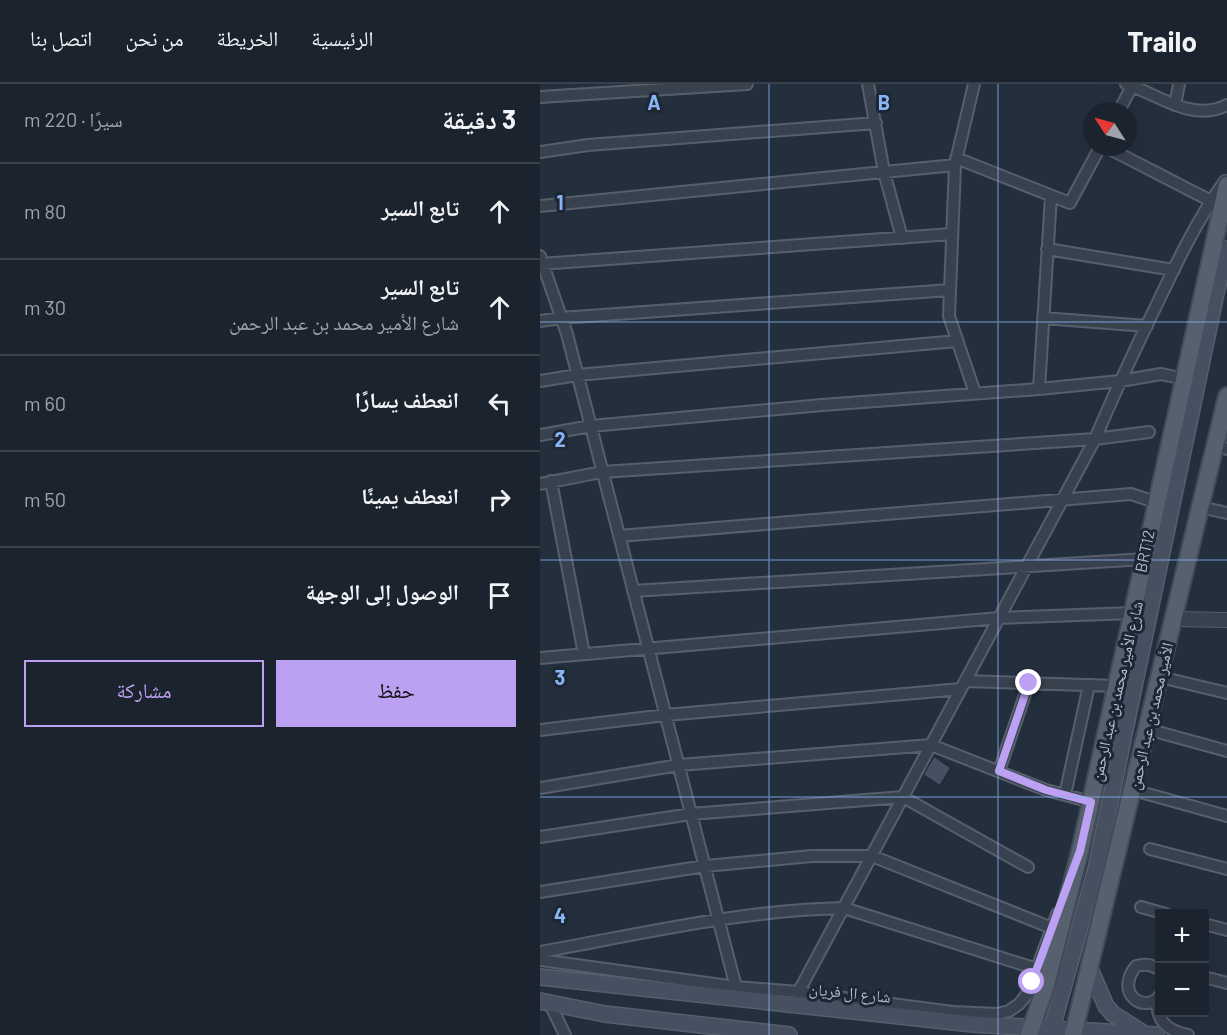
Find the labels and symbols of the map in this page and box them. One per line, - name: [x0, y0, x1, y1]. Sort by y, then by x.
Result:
- text: A: [647, 90, 661, 114]
- text: B: [878, 90, 890, 114]
- north arrow: [1083, 102, 1137, 156]
- text: 1: [556, 190, 564, 214]
- text: 2: [554, 427, 566, 451]
- street label: BRT12: [1130, 528, 1158, 574]
- street label: شارع الأمير محمد بن عبد الرحمن: [1086, 599, 1148, 783]
- street label: الأمير محمد بن عبد الرحمن: [1124, 641, 1178, 792]
- text: 3: [555, 665, 565, 689]
- route end: [1015, 669, 1041, 695]
- text: 4: [554, 903, 566, 927]
- route start: [1018, 968, 1044, 994]
- street label: شارع ال فريان: [808, 978, 892, 1008]

